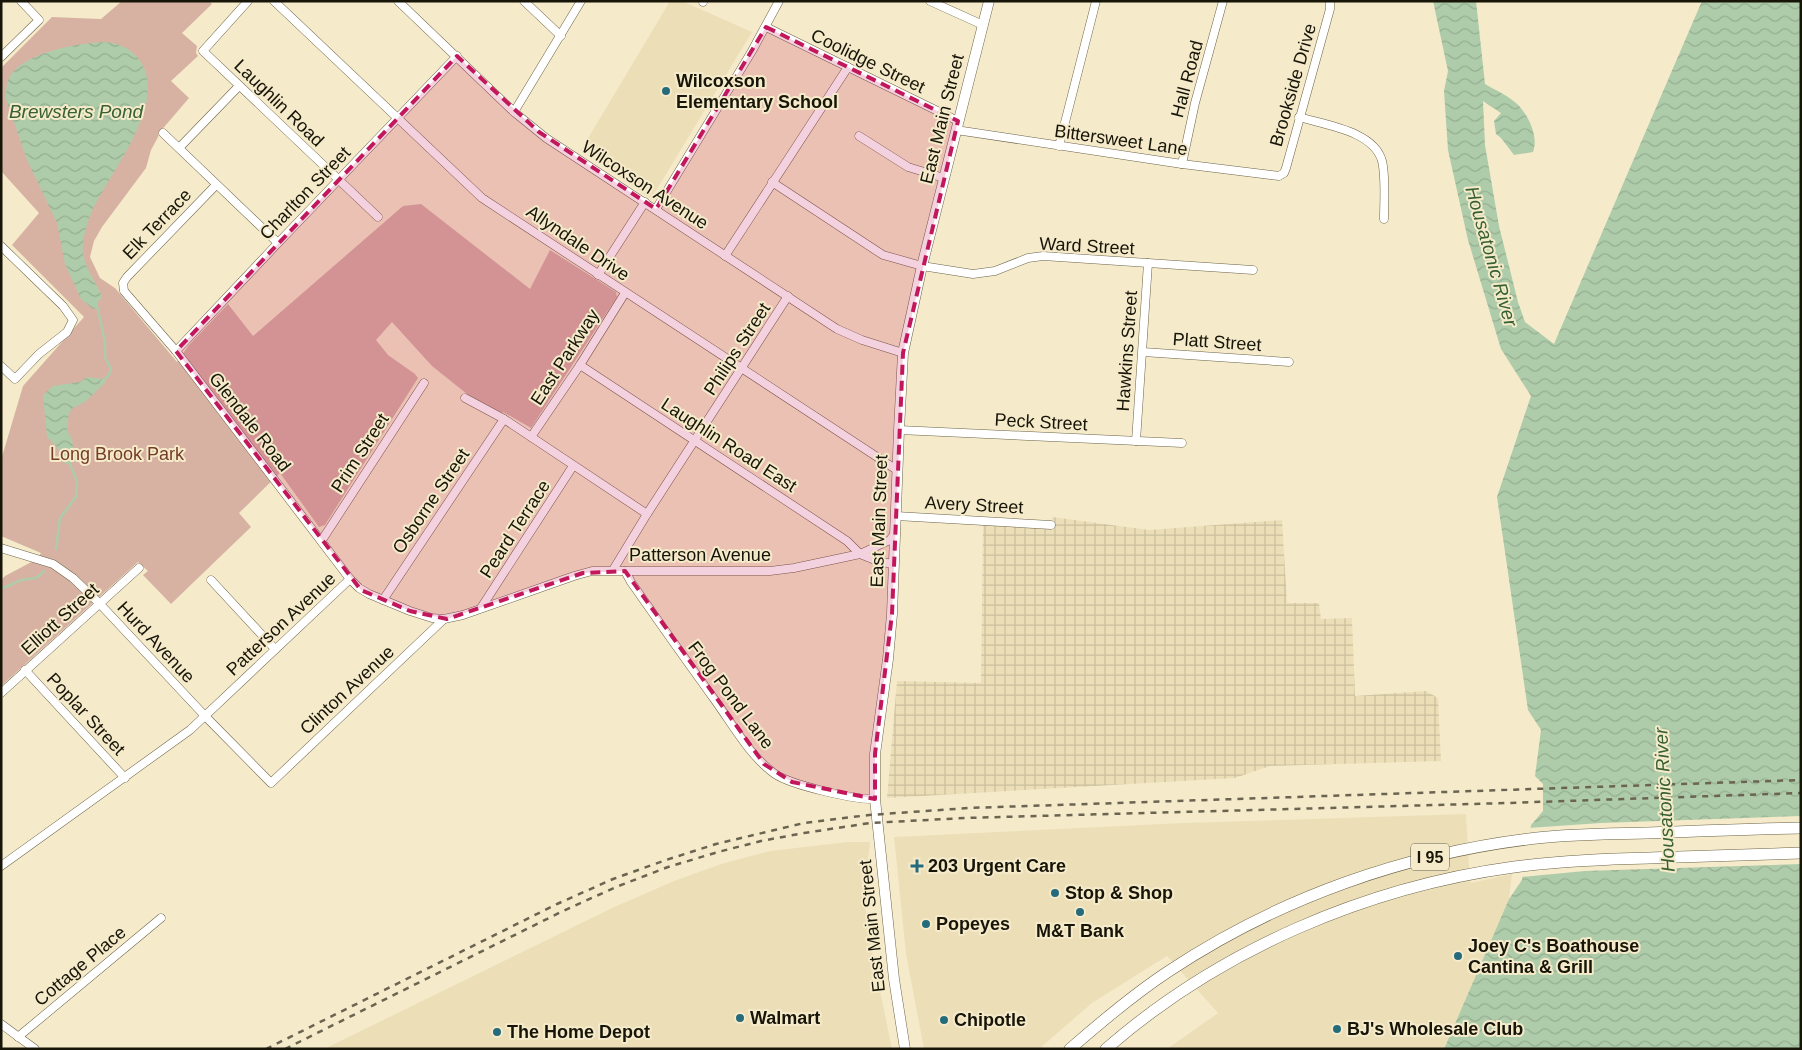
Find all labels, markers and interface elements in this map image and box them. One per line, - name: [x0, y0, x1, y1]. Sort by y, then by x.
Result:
- street label: Brookside Drive: [1266, 21, 1320, 149]
- street label: Coolidge Street: [808, 25, 928, 97]
- street label: Hall Road: [1167, 38, 1207, 120]
- street label: East Main Street: [916, 52, 968, 186]
- street label: Laughlin Road: [230, 55, 328, 151]
- place label: Wilcoxson Elementary School: [676, 71, 838, 112]
- marker: Wilcoxson Elementary School: [660, 85, 672, 97]
- water label: Brewsters Pond: [9, 101, 144, 122]
- street label: Bittersweet Lane: [1053, 121, 1189, 159]
- street label: Wilcoxson Avenue: [578, 137, 712, 233]
- street label: Charlton Street: [256, 143, 354, 243]
- water label: Housatonic River: [1461, 184, 1522, 329]
- street label: Elk Terrace: [119, 185, 195, 263]
- street label: Allyndale Drive: [523, 201, 633, 285]
- street label: Ward Street: [1039, 234, 1135, 258]
- street label: Hawkins Street: [1113, 290, 1141, 412]
- street label: Philips Street: [700, 299, 774, 399]
- street label: East Parkway: [527, 305, 603, 409]
- street label: Platt Street: [1172, 329, 1262, 355]
- street label: Glendale Road: [205, 369, 295, 475]
- street label: Laughlin Road East: [658, 394, 800, 496]
- street label: Prim Street: [327, 410, 393, 496]
- street label: Peck Street: [994, 410, 1088, 434]
- park label: Long Brook Park: [50, 444, 185, 464]
- street label: Osborne Street: [389, 445, 473, 557]
- street label: East Main Street: [867, 454, 891, 588]
- street label: Peard Terrace: [476, 476, 554, 582]
- street label: Avery Street: [924, 492, 1024, 518]
- street label: Patterson Avenue: [629, 545, 771, 565]
- street label: Patterson Avenue: [222, 568, 340, 680]
- street label: Elliott Street: [17, 579, 103, 659]
- street label: Hurd Avenue: [113, 597, 199, 687]
- street label: Frog Pond Lane: [684, 637, 778, 753]
- street label: Clinton Avenue: [296, 642, 398, 738]
- street label: Poplar Street: [43, 669, 129, 759]
- water label: Housatonic River: [1650, 727, 1679, 873]
- road number: I 95: [1411, 844, 1449, 870]
- place label: 203 Urgent Care: [928, 856, 1066, 876]
- street label: East Main Street: [855, 859, 889, 993]
- marker: 203 Urgent Care: [910, 859, 924, 873]
- place label: Stop & Shop: [1065, 883, 1173, 903]
- marker: Stop & Shop: [1049, 887, 1061, 899]
- marker: M&T Bank: [1074, 906, 1086, 918]
- place label: Popeyes: [936, 914, 1010, 934]
- marker: Popeyes: [920, 918, 932, 930]
- place label: M&T Bank: [1036, 921, 1125, 941]
- street label: Cottage Place: [30, 922, 130, 1010]
- place label: Joey C's Boathouse Cantina & Grill: [1468, 936, 1639, 977]
- marker: Joey C's Boathouse Cantina & Grill: [1452, 950, 1464, 962]
- place label: Walmart: [750, 1008, 820, 1028]
- place label: Chipotle: [954, 1010, 1026, 1030]
- marker: Walmart: [734, 1012, 746, 1024]
- marker: Chipotle: [938, 1014, 950, 1026]
- place label: BJ's Wholesale Club: [1347, 1019, 1523, 1039]
- place label: The Home Depot: [507, 1022, 650, 1042]
- marker: BJ's Wholesale Club: [1331, 1023, 1343, 1035]
- marker: The Home Depot: [491, 1026, 503, 1038]

